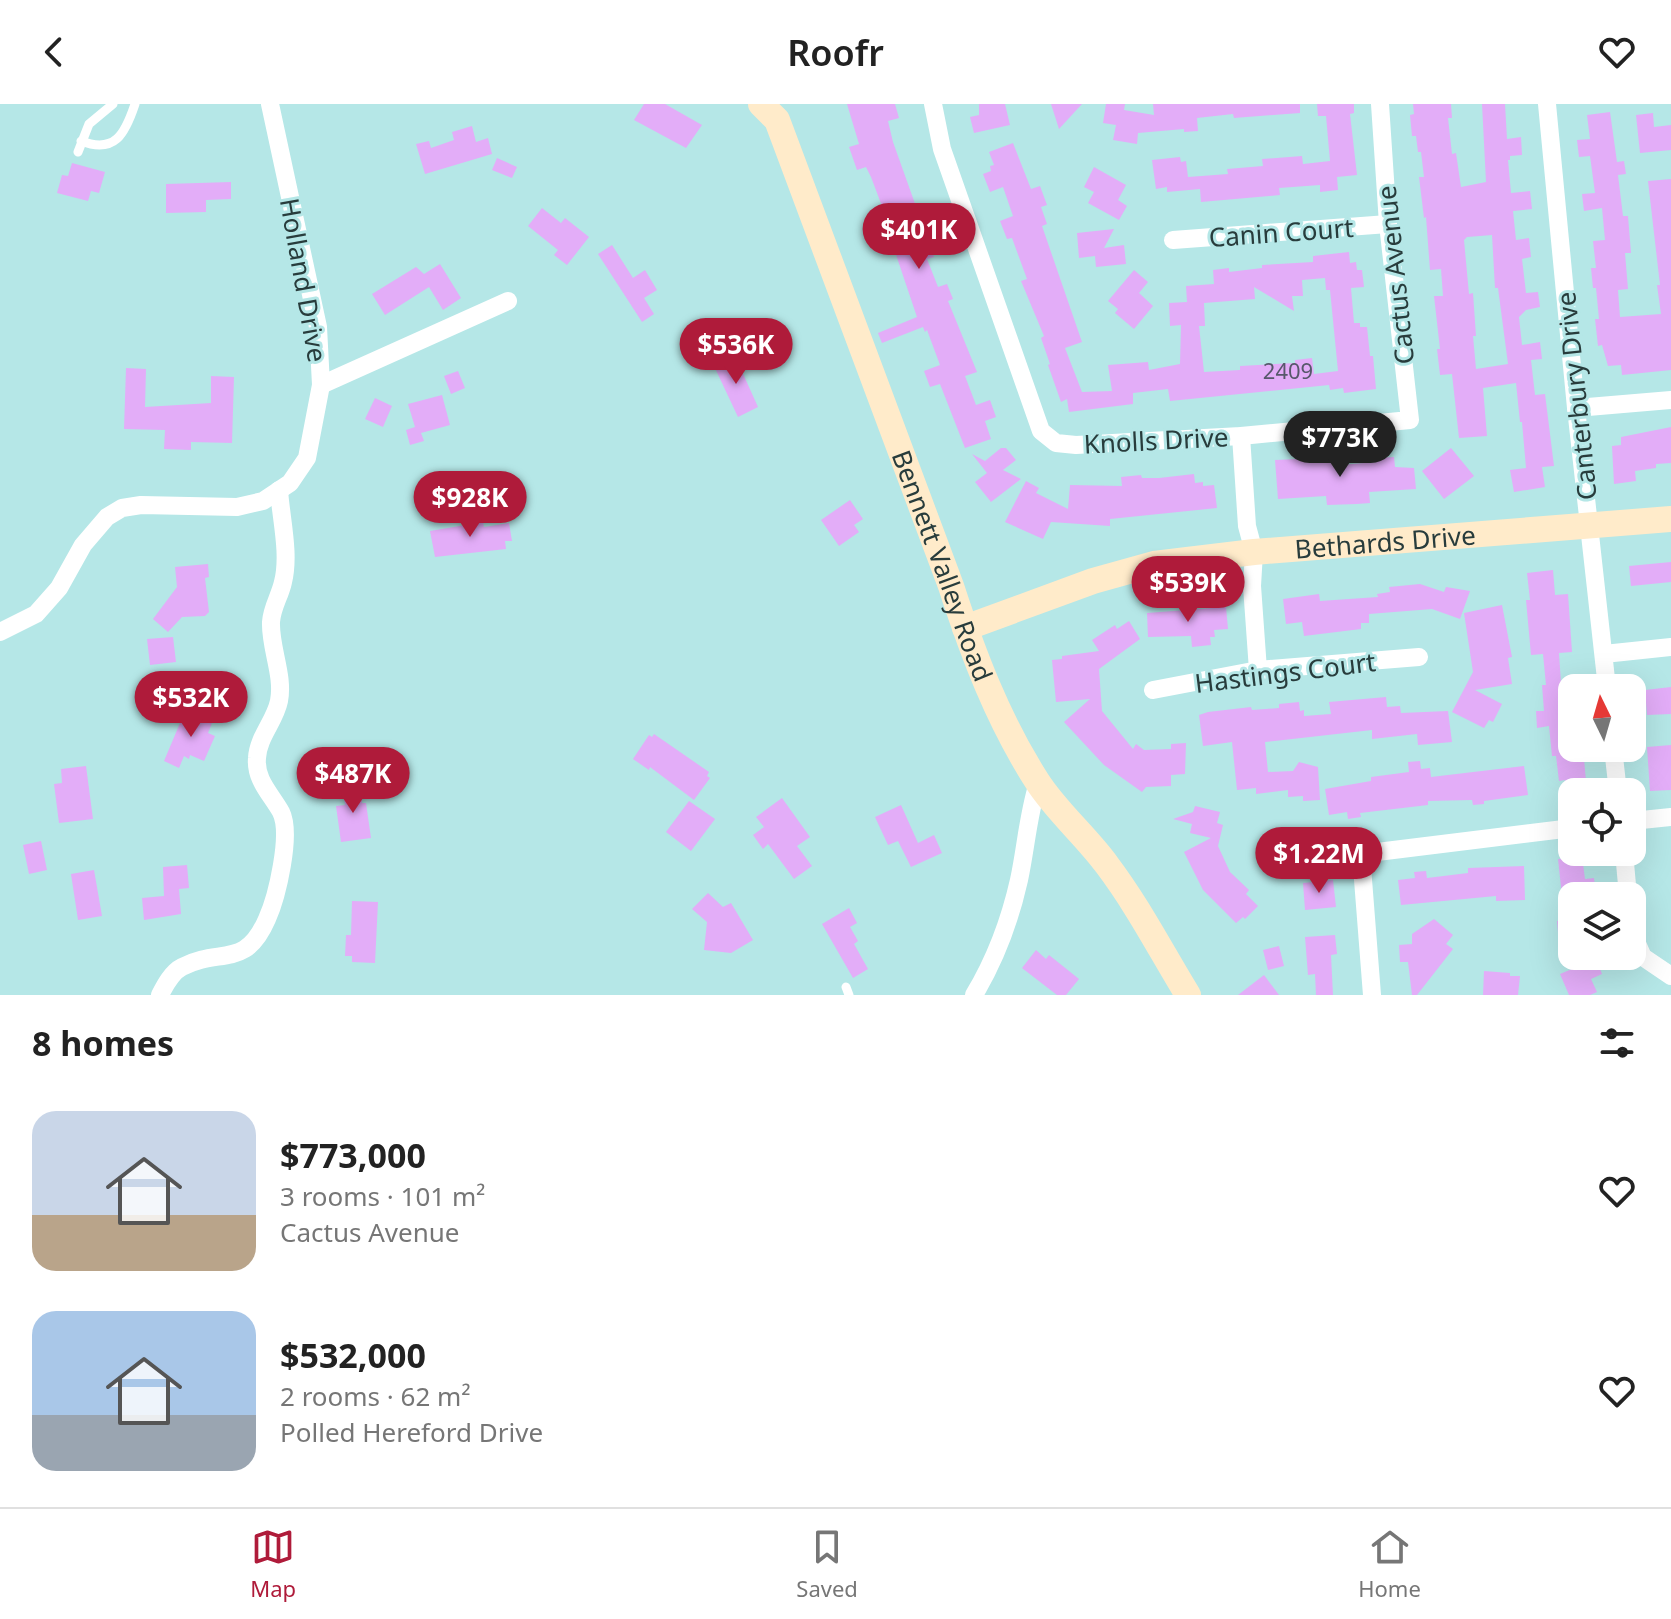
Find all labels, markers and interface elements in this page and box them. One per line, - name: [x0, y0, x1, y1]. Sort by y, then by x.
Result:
- text: Roofr: [787, 28, 884, 77]
- icon: back: [32, 30, 76, 74]
- icon: heart: [1595, 30, 1639, 74]
- street label: Cactus Avenue: [1368, 184, 1422, 366]
- street label: Holland Drive: [272, 195, 336, 365]
- pin: $401K: [863, 203, 975, 271]
- street label: Canin Court: [1207, 209, 1355, 255]
- text: $401K: [881, 211, 957, 247]
- street label: Canterbury Drive: [1547, 290, 1605, 502]
- pin: $536K: [680, 318, 792, 386]
- text: $536K: [698, 326, 774, 362]
- house number: 2409: [1263, 355, 1313, 385]
- pin: $773K: [1284, 411, 1396, 479]
- street label: Knolls Drive: [1083, 418, 1229, 462]
- text: $773K: [1302, 419, 1378, 455]
- street label: Bennett Valley Road: [884, 445, 1002, 687]
- pin: $928K: [414, 471, 526, 539]
- text: $928K: [432, 479, 508, 515]
- street label: Bethards Drive: [1293, 517, 1477, 567]
- pin: $539K: [1132, 556, 1244, 624]
- text: $539K: [1150, 564, 1226, 600]
- street label: Hastings Court: [1192, 643, 1378, 701]
- pin: $532K: [135, 671, 247, 739]
- north arrow: [1558, 674, 1646, 762]
- map controls: [1558, 674, 1646, 970]
- text: $532K: [153, 679, 229, 715]
- pin: $487K: [297, 747, 409, 815]
- text: $487K: [315, 755, 391, 791]
- button: locate: [1558, 778, 1646, 866]
- pin: $1.22M: [1254, 827, 1384, 895]
- text: $1.22M: [1273, 835, 1365, 871]
- button: layers: [1558, 882, 1646, 970]
- text: 8 homes: [32, 1020, 174, 1066]
- icon: filters: [1595, 1021, 1639, 1065]
- text: $773,000: [280, 1132, 426, 1178]
- icon: home: [96, 1143, 192, 1239]
- icon: heart: [1595, 1169, 1639, 1213]
- text: 3 rooms · 101 m²: [280, 1178, 485, 1214]
- text: Cactus Avenue: [280, 1214, 459, 1250]
- text: $532,000: [280, 1332, 426, 1378]
- icon: home: [96, 1343, 192, 1439]
- icon: heart: [1595, 1369, 1639, 1413]
- text: 2 rooms · 62 m²: [280, 1378, 470, 1414]
- text: Polled Hereford Drive: [280, 1414, 543, 1450]
- tab: Map: [250, 1525, 296, 1603]
- tab: Saved: [796, 1525, 858, 1603]
- tab: Home: [1358, 1525, 1421, 1603]

